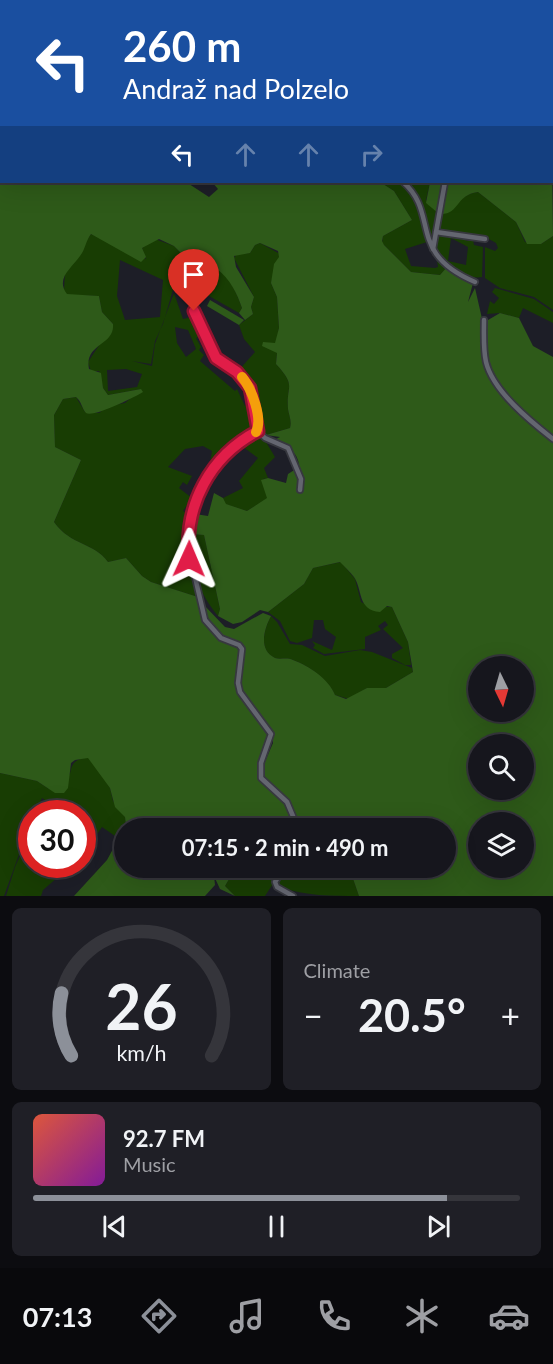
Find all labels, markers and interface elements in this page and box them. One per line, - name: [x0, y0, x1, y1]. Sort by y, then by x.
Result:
- text: 260 m: [123, 21, 241, 71]
- icon: left: [24, 24, 102, 102]
- text: Andraž nad Polzelo: [123, 72, 349, 105]
- icon: left: [166, 138, 199, 171]
- icon: ahead: [229, 138, 262, 171]
- icon: ahead: [292, 138, 325, 171]
- icon: right: [355, 138, 388, 171]
- pin: [168, 249, 219, 311]
- icon: arrive: [177, 258, 210, 291]
- position arrow: [157, 527, 221, 591]
- north arrow: [468, 656, 534, 722]
- map controls: [468, 656, 534, 878]
- button: search: [468, 734, 534, 800]
- speed limit sign: 30: [18, 800, 96, 878]
- button: layers: [468, 812, 534, 878]
- text: 07:15 · 2 min · 490 m: [182, 834, 388, 861]
- text: Climate: [304, 958, 370, 982]
- text: 26: [105, 968, 177, 1043]
- text: 20.5°: [358, 988, 466, 1042]
- text: −: [304, 995, 323, 1035]
- text: +: [501, 995, 520, 1035]
- text: km/h: [116, 1040, 166, 1066]
- text: 92.7 FM: [123, 1125, 205, 1152]
- text: Music: [123, 1152, 176, 1176]
- icon: previous: [98, 1210, 131, 1243]
- icon: pause: [260, 1210, 293, 1243]
- icon: next: [422, 1210, 455, 1243]
- icon: directions: [138, 1295, 180, 1337]
- icon: music: [226, 1295, 268, 1337]
- icon: phone: [313, 1295, 355, 1337]
- icon: climate: [401, 1295, 443, 1337]
- icon: car: [488, 1295, 530, 1337]
- text: 07:13: [23, 1300, 92, 1333]

